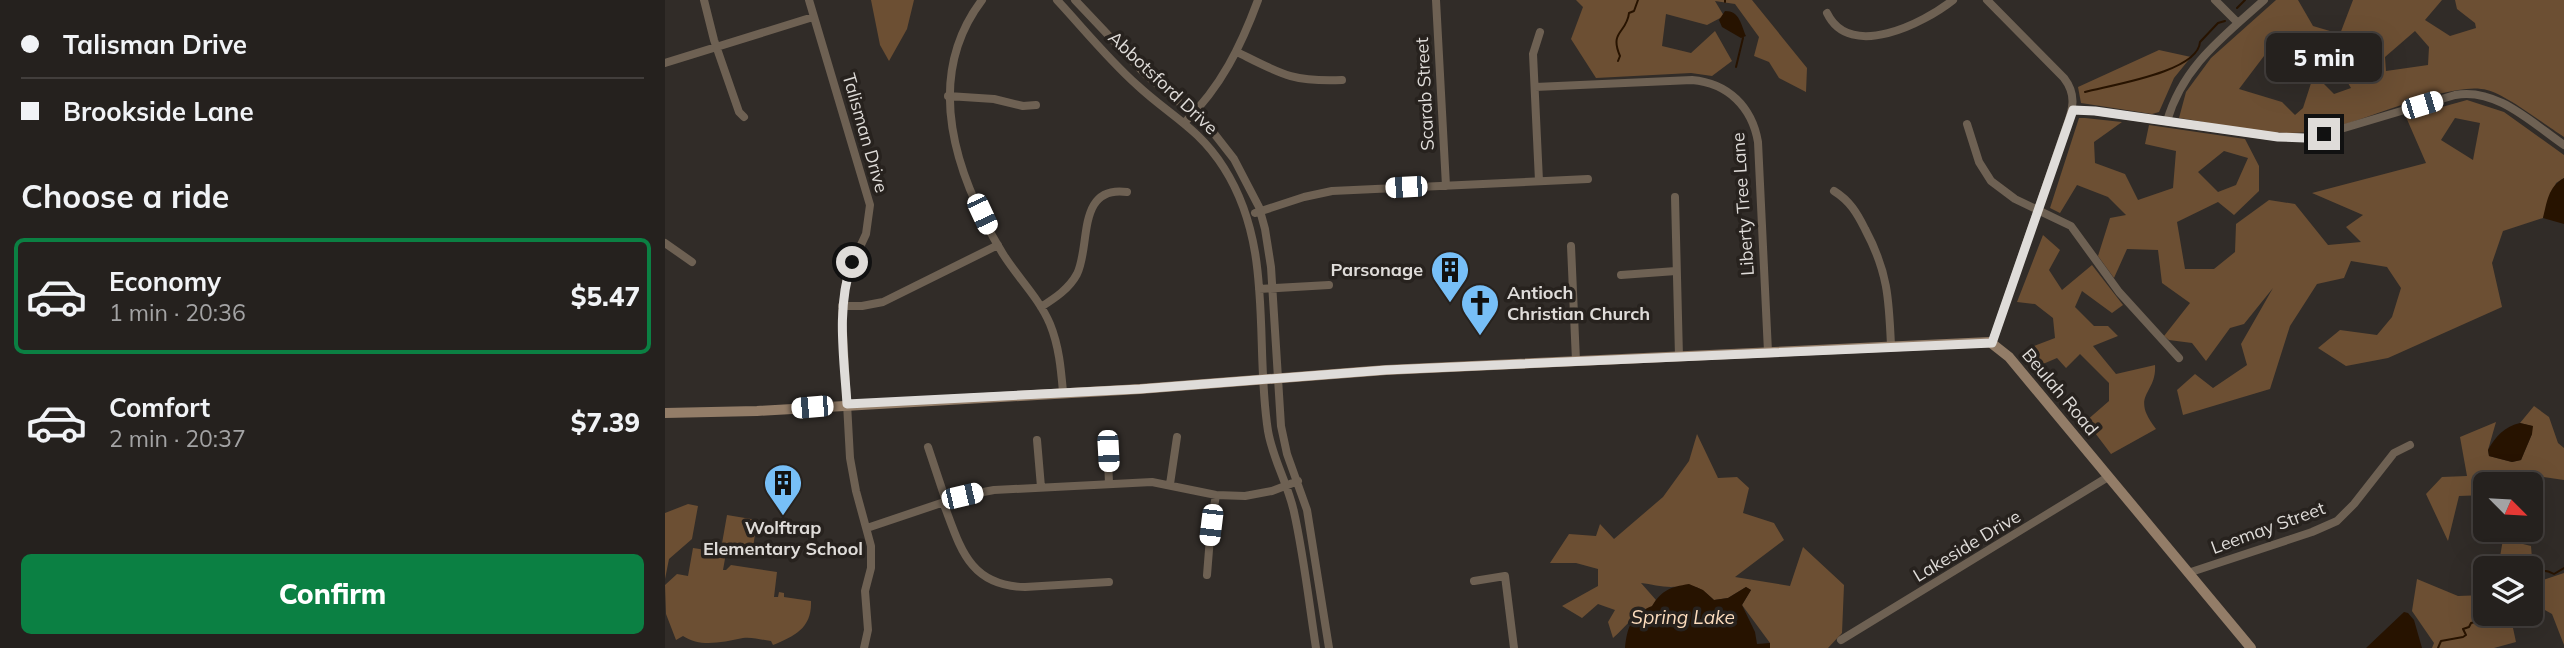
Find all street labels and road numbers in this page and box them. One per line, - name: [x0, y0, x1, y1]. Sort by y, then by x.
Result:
- street label: Abbotsford Drive: [1104, 26, 1223, 139]
- street label: Scarab Street: [1410, 37, 1439, 151]
- street label: Talisman Drive: [837, 71, 894, 195]
- street label: Liberty Tree Lane: [1726, 132, 1759, 276]
- street label: Beulah Road: [2017, 343, 2104, 440]
- street label: Leemay Street: [2208, 496, 2328, 559]
- street label: Lakeside Drive: [1909, 504, 2025, 587]

